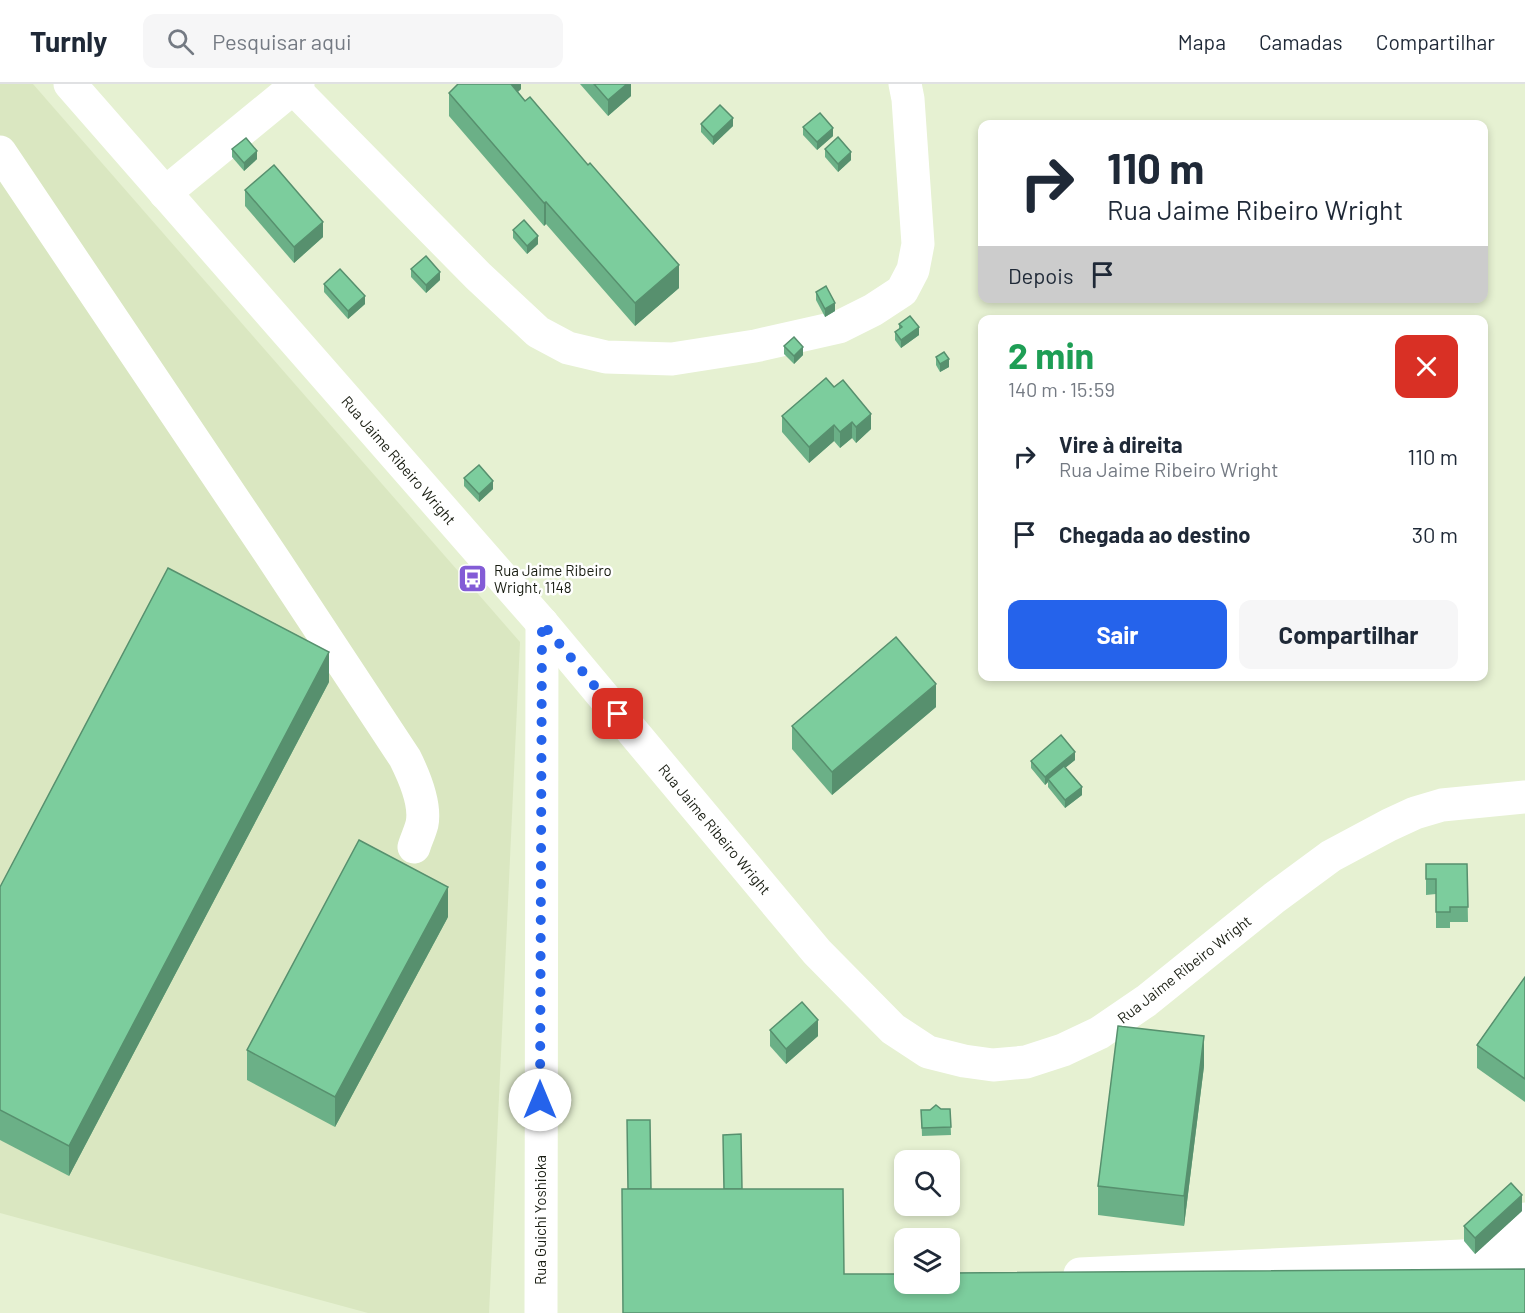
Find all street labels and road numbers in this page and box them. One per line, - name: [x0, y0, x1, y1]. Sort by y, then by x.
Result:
- street label: Rua Jaime Ribeiro Wright: [338, 392, 460, 528]
- street label: Rua Jaime Ribeiro Wright: [655, 760, 775, 898]
- street label: Rua Jaime Ribeiro Wright: [1114, 911, 1254, 1027]
- street label: Rua Guichi Yoshioka: [531, 1155, 549, 1285]

